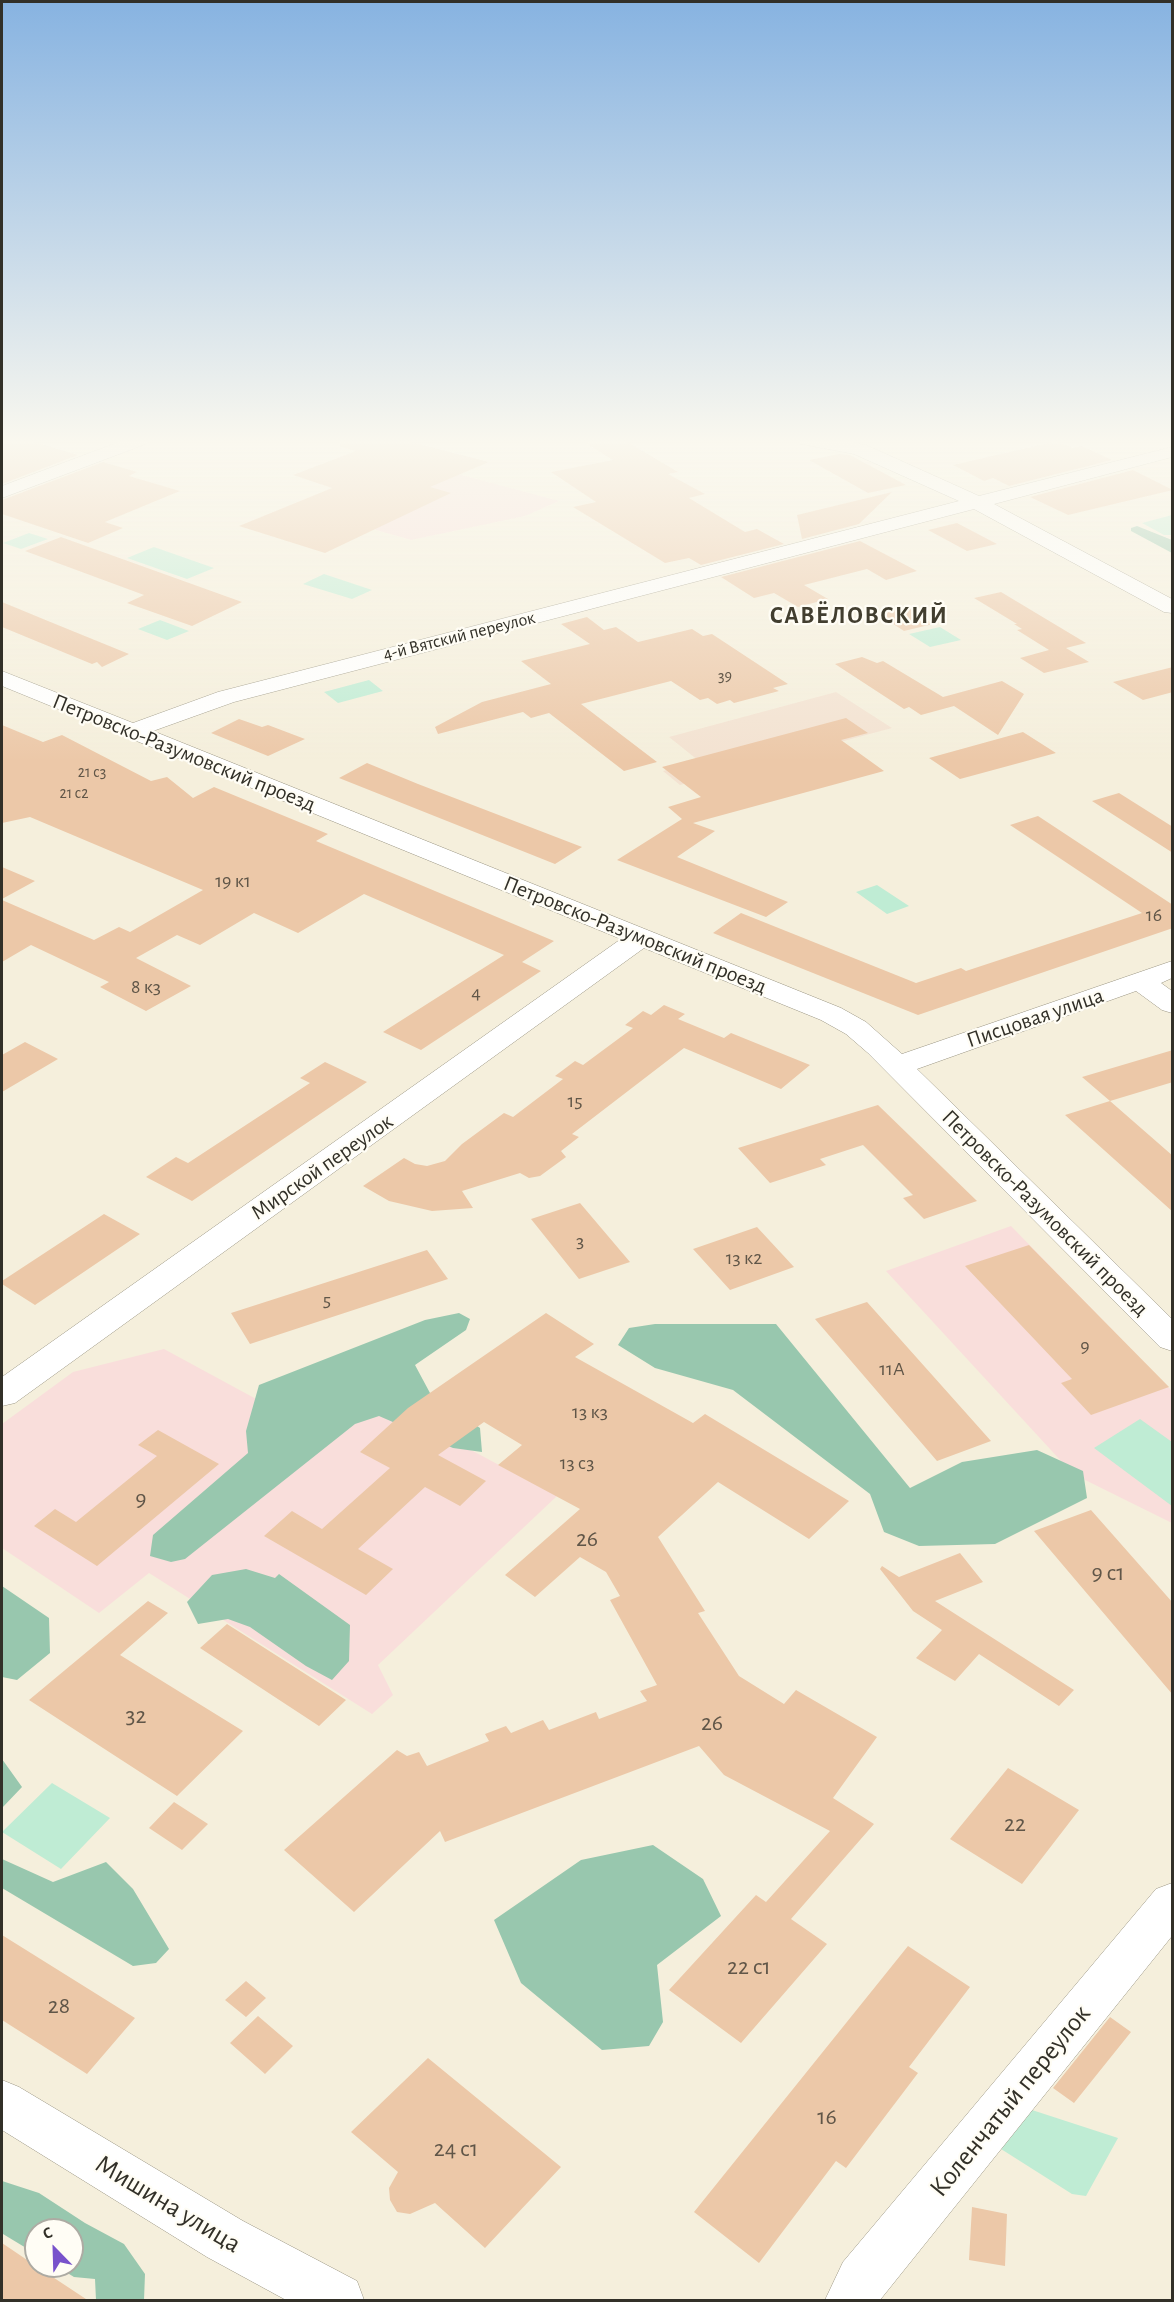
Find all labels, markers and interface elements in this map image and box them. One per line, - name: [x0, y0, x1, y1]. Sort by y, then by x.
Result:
- district label: САВЁЛОВСКИЙ: [770, 602, 948, 630]
- street label: 4-й Вятский переулок: [381, 607, 537, 665]
- house number: 39: [718, 666, 732, 686]
- street label: Петровско-Разумовский проезд: [49, 688, 319, 818]
- house number: 21 с3: [78, 762, 106, 782]
- house number: 21 с2: [59, 783, 89, 803]
- house number: 19 к1: [215, 869, 251, 893]
- street label: Петровско-Разумовский проезд: [500, 870, 770, 1000]
- house number: 16: [1146, 903, 1162, 927]
- house number: 8 к3: [131, 975, 161, 999]
- house number: 4: [471, 981, 481, 1005]
- street label: Писцовая улица: [963, 982, 1107, 1054]
- house number: 15: [567, 1089, 583, 1113]
- street label: Петровско-Разумовский проезд: [936, 1104, 1154, 1322]
- street label: Мирской переулок: [246, 1108, 398, 1226]
- house number: 3: [576, 1229, 584, 1253]
- house number: 13 к2: [726, 1246, 762, 1270]
- house number: 5: [323, 1288, 331, 1312]
- house number: 9: [1080, 1334, 1090, 1358]
- house number: 11А: [879, 1357, 905, 1381]
- house number: 13 к3: [572, 1400, 608, 1424]
- house number: 13 с3: [560, 1451, 594, 1475]
- house number: 9: [135, 1485, 147, 1513]
- house number: 26: [576, 1525, 598, 1553]
- house number: 9 с1: [1091, 1559, 1125, 1587]
- house number: 32: [126, 1702, 146, 1730]
- house number: 26: [701, 1709, 723, 1737]
- house number: 22: [1004, 1810, 1026, 1838]
- house number: 22 с1: [727, 1953, 771, 1981]
- house number: 28: [48, 1992, 70, 2020]
- street label: Коленчатый переулок: [923, 1998, 1097, 2204]
- house number: 16: [817, 2103, 837, 2131]
- house number: 24 с1: [434, 2135, 478, 2163]
- street label: Мишина улица: [89, 2148, 247, 2260]
- north arrow: [24, 2218, 84, 2278]
- text: С: [41, 2224, 55, 2242]

